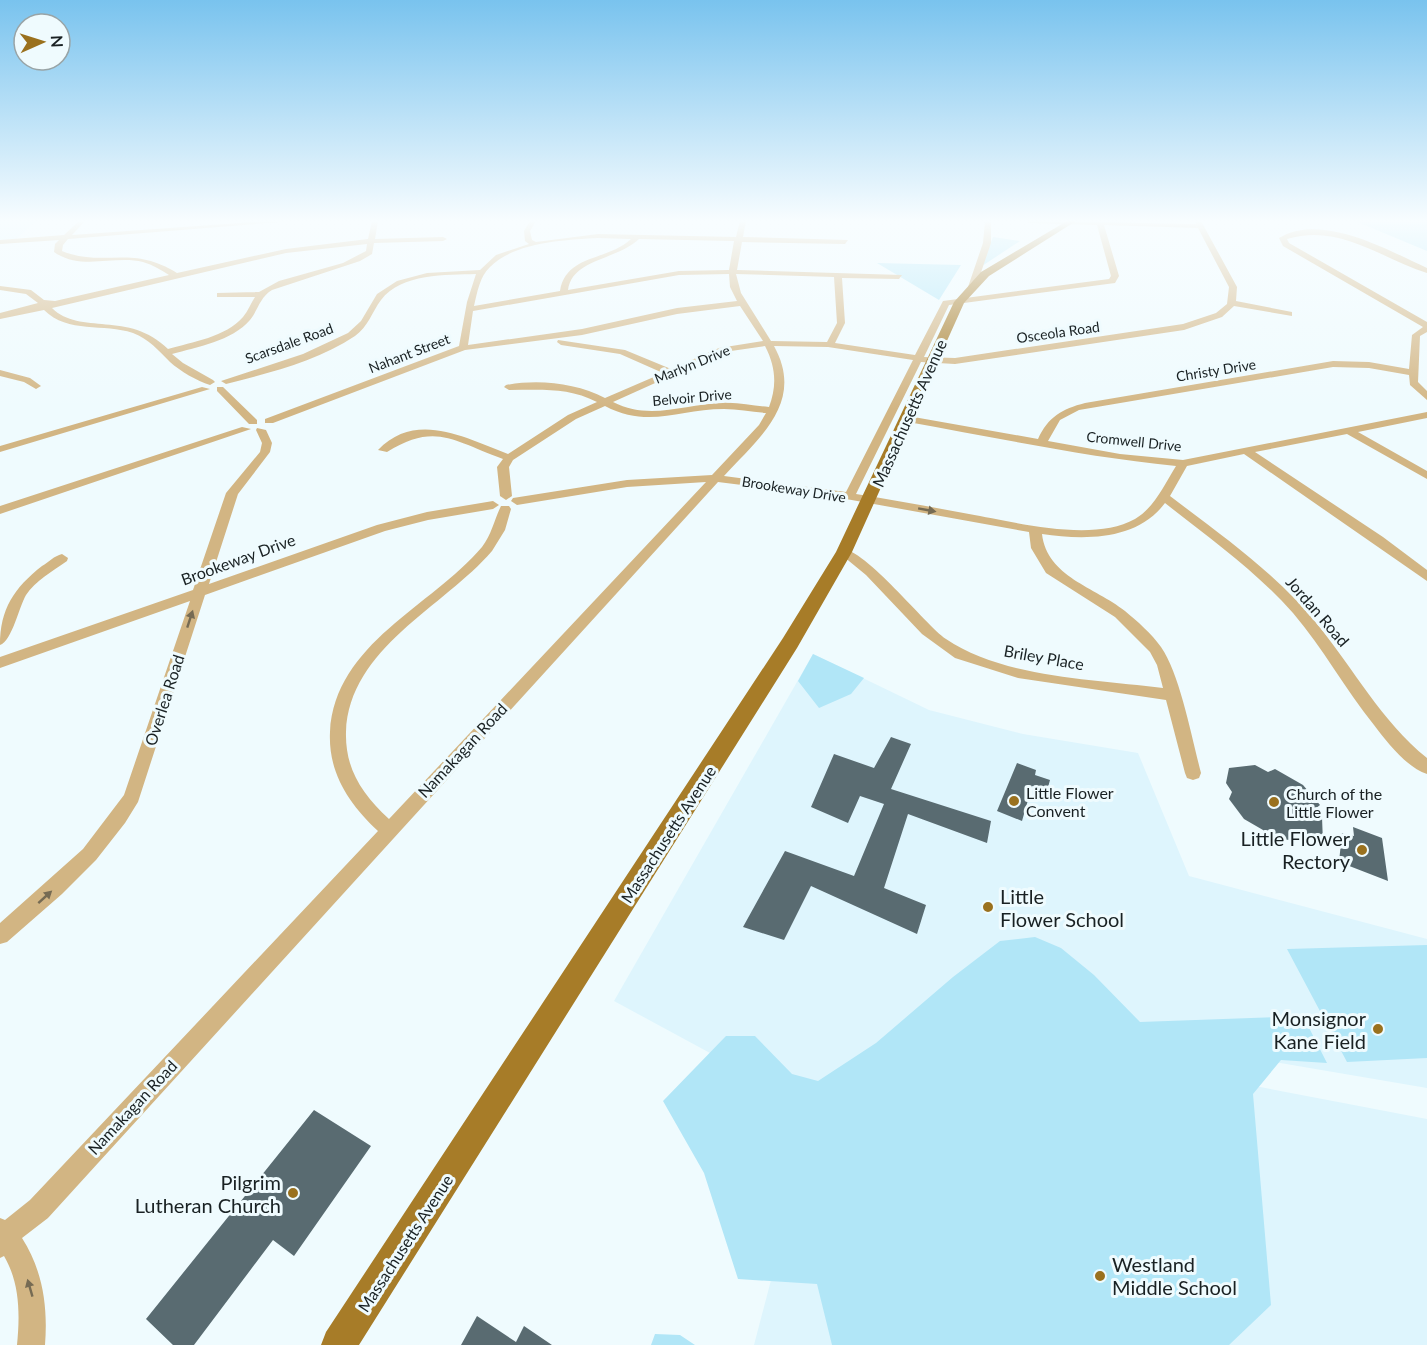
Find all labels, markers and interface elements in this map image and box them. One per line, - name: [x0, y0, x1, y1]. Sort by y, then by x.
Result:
- north arrow: [12, 12, 72, 72]
- text: N: [48, 35, 67, 48]
- street label: Osceola Road: [1015, 318, 1101, 346]
- street label: Scarsdale Road: [243, 319, 335, 367]
- street label: Nahant Street: [366, 330, 452, 376]
- street label: Massachusetts Avenue: [868, 336, 950, 490]
- street label: Marlyn Drive: [652, 341, 732, 387]
- street label: Christy Drive: [1175, 355, 1257, 385]
- street label: Belvoir Drive: [652, 385, 732, 409]
- street label: Cromwell Drive: [1086, 428, 1182, 454]
- street label: Brookeway Drive: [741, 472, 847, 506]
- one-way arrow: [917, 506, 936, 515]
- street label: Brookeway Drive: [178, 530, 298, 588]
- street label: Jordan Road: [1282, 572, 1354, 650]
- one-way arrow: [186, 610, 195, 628]
- street label: Briley Place: [1002, 641, 1086, 673]
- street label: Overlea Road: [140, 652, 188, 748]
- street label: Namakagan Road: [413, 699, 511, 801]
- street label: Massachusetts Avenue: [617, 762, 719, 906]
- place label: Little Flower Convent: [1026, 783, 1114, 820]
- place label: Church of the Little Flower: [1286, 784, 1382, 821]
- marker: Little Flower Convent: [1007, 794, 1021, 808]
- marker: Church of the Little Flower: [1267, 795, 1281, 809]
- place label: Little Flower Rectory: [1240, 826, 1351, 873]
- marker: Little Flower Rectory: [1355, 843, 1369, 857]
- place label: Little Flower School: [1000, 884, 1124, 931]
- one-way arrow: [37, 891, 52, 904]
- marker: Little Flower School: [981, 900, 995, 914]
- place label: Monsignor Kane Field: [1272, 1006, 1367, 1053]
- marker: Monsignor Kane Field: [1371, 1022, 1385, 1036]
- street label: Namakagan Road: [83, 1056, 181, 1158]
- place label: Pilgrim Lutheran Church: [135, 1170, 281, 1217]
- street label: Massachusetts Avenue: [354, 1171, 456, 1315]
- marker: Pilgrim Lutheran Church: [286, 1186, 300, 1200]
- place label: Westland Middle School: [1112, 1252, 1237, 1299]
- marker: Westland Middle School: [1093, 1269, 1107, 1283]
- one-way arrow: [25, 1279, 34, 1297]

